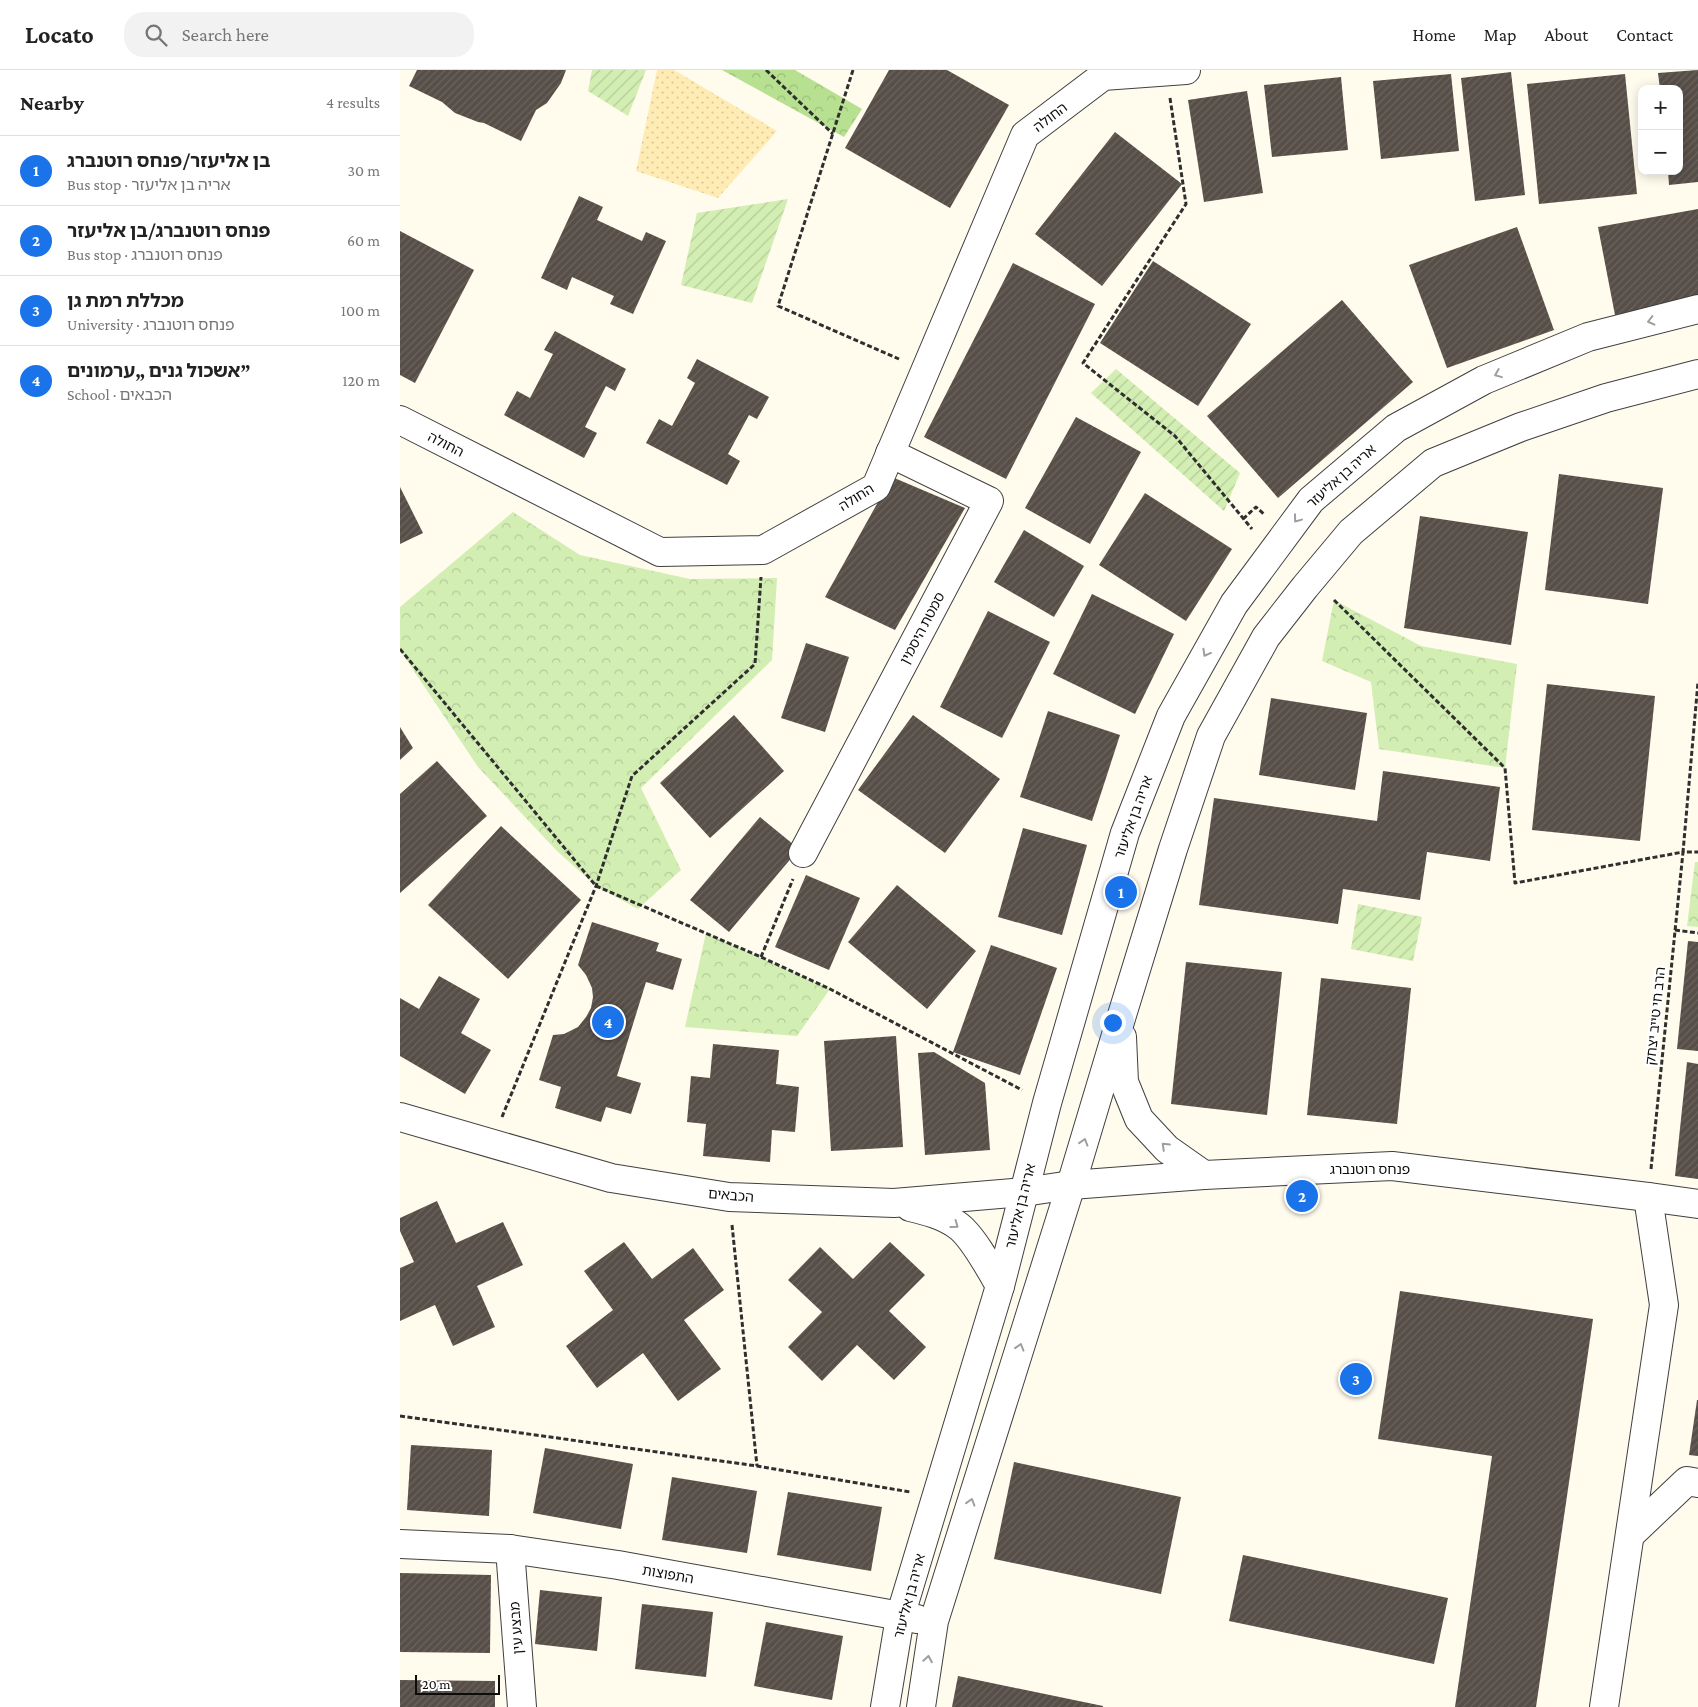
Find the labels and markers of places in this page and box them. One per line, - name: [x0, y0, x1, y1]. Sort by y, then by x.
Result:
- pin: 1: [1105, 873, 1137, 911]
- pin: 4: [592, 1003, 624, 1041]
- pin: 2: [1286, 1177, 1318, 1215]
- pin: 3: [1340, 1360, 1372, 1398]

